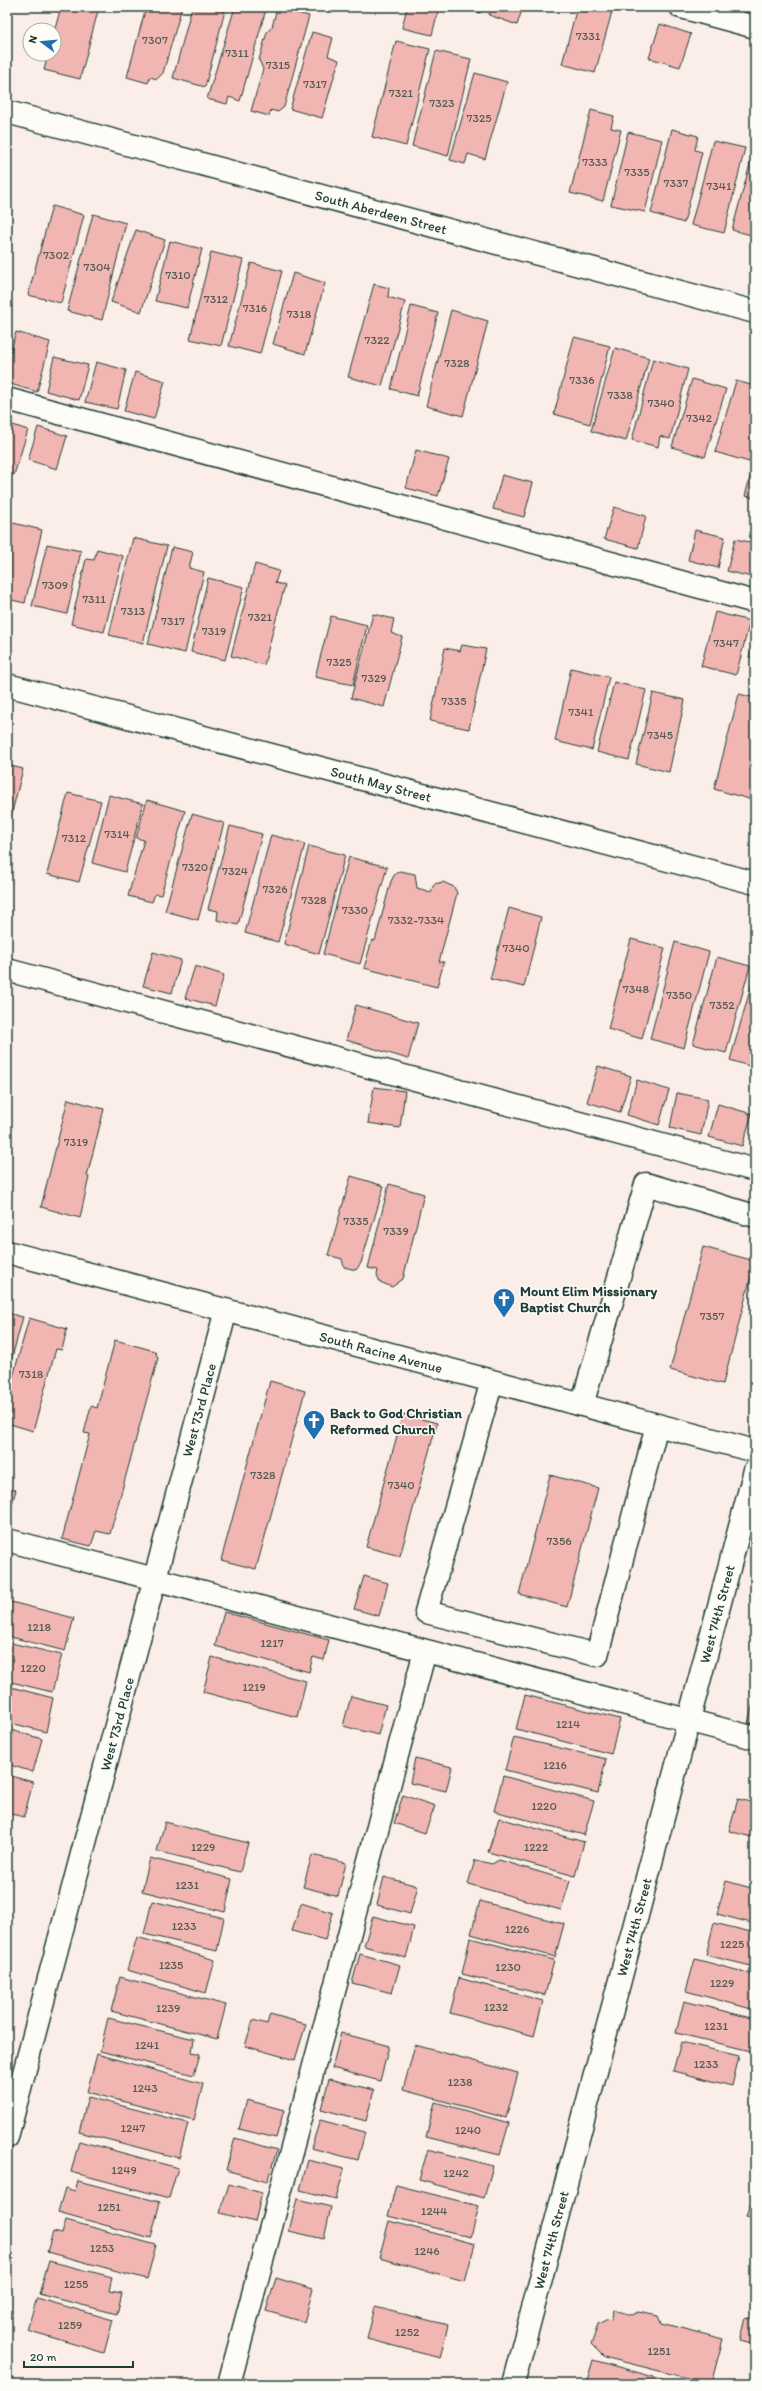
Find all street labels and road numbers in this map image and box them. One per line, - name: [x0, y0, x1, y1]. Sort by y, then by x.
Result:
- street label: South Aberdeen Street: [313, 187, 449, 238]
- street label: South May Street: [329, 763, 433, 806]
- street label: South Racine Avenue: [318, 1328, 445, 1377]
- street label: West 73rd Place: [179, 1361, 220, 1459]
- street label: West 74th Street: [696, 1563, 739, 1665]
- street label: West 73rd Place: [97, 1675, 138, 1773]
- street label: West 74th Street: [613, 1876, 656, 1978]
- street label: West 74th Street: [530, 2189, 573, 2291]

